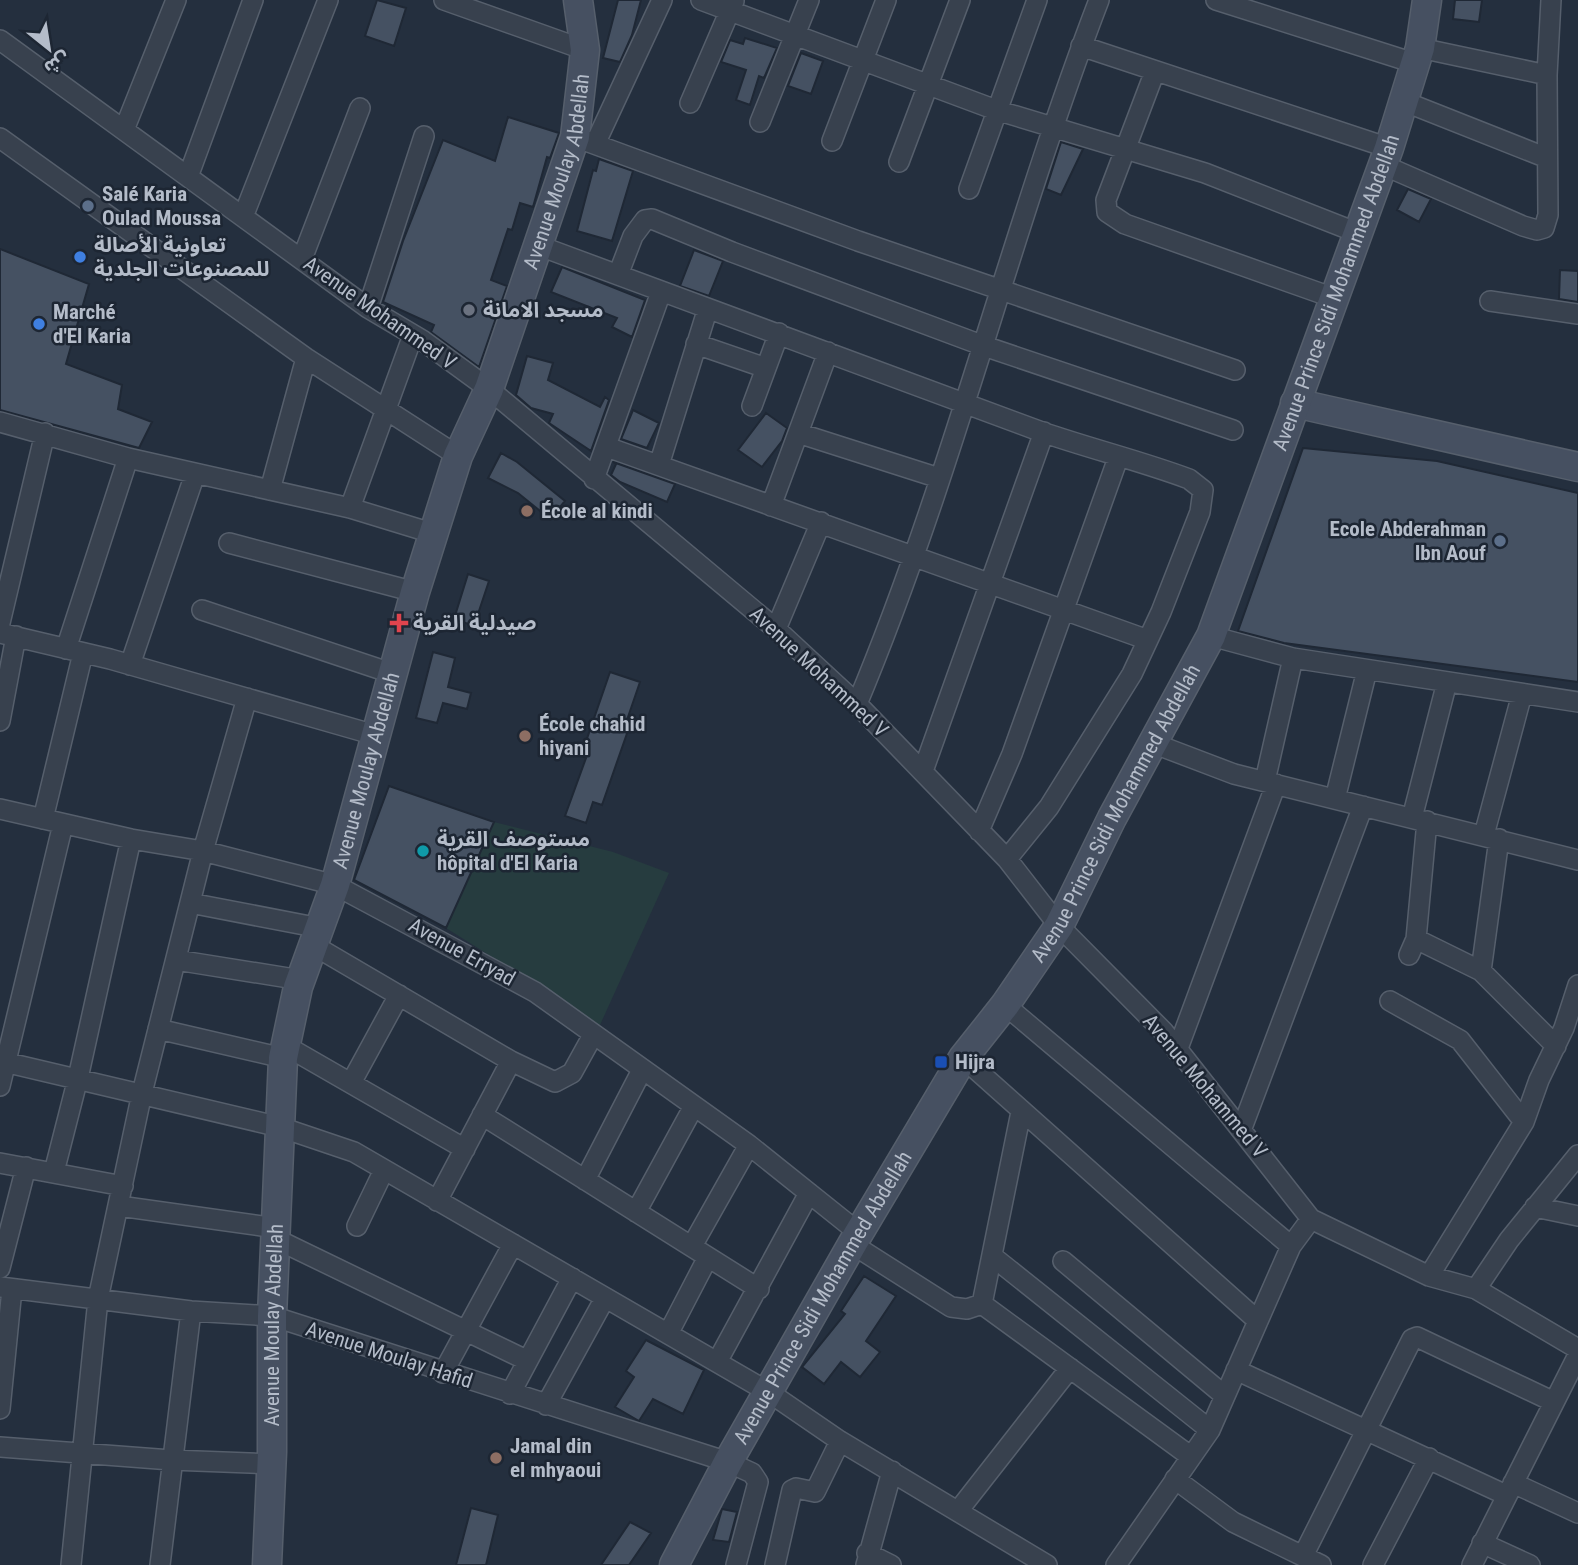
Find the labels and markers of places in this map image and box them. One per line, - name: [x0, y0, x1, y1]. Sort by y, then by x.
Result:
- place label: Salé Karia Oulad Moussa: [102, 182, 221, 230]
- marker: Salé Karia Oulad Moussa: [80, 198, 96, 214]
- place label: تعاونية الأصالة للمصنوعات الجلدية: [94, 233, 270, 281]
- marker: تعاونية الأصالة للمصنوعات الجلدية: [72, 249, 88, 265]
- place label: مسجد الامانة: [483, 298, 603, 322]
- place label: Marché d'El Karia: [53, 300, 131, 348]
- marker: مسجد الامانة: [461, 302, 477, 318]
- marker: Marché d'El Karia: [31, 316, 47, 332]
- place label: École al kindi: [541, 499, 653, 523]
- marker: École al kindi: [519, 503, 535, 519]
- place label: Ecole Abderahman Ibn Aouf: [1330, 517, 1486, 565]
- marker: Ecole Abderahman Ibn Aouf: [1492, 533, 1508, 549]
- place label: صيدلية القرية: [413, 611, 537, 635]
- marker: صيدلية القرية: [391, 615, 407, 631]
- place label: École chahid hiyani: [539, 712, 645, 760]
- marker: École chahid hiyani: [517, 728, 533, 744]
- place label: مستوصف القرية hôpital d'El Karia: [437, 827, 590, 875]
- marker: مستوصف القرية hôpital d'El Karia: [415, 843, 431, 859]
- place label: Hijra: [955, 1050, 995, 1074]
- marker: Hijra: [933, 1054, 949, 1070]
- place label: Jamal din el mhyaoui: [510, 1434, 601, 1482]
- marker: Jamal din el mhyaoui: [488, 1450, 504, 1466]

